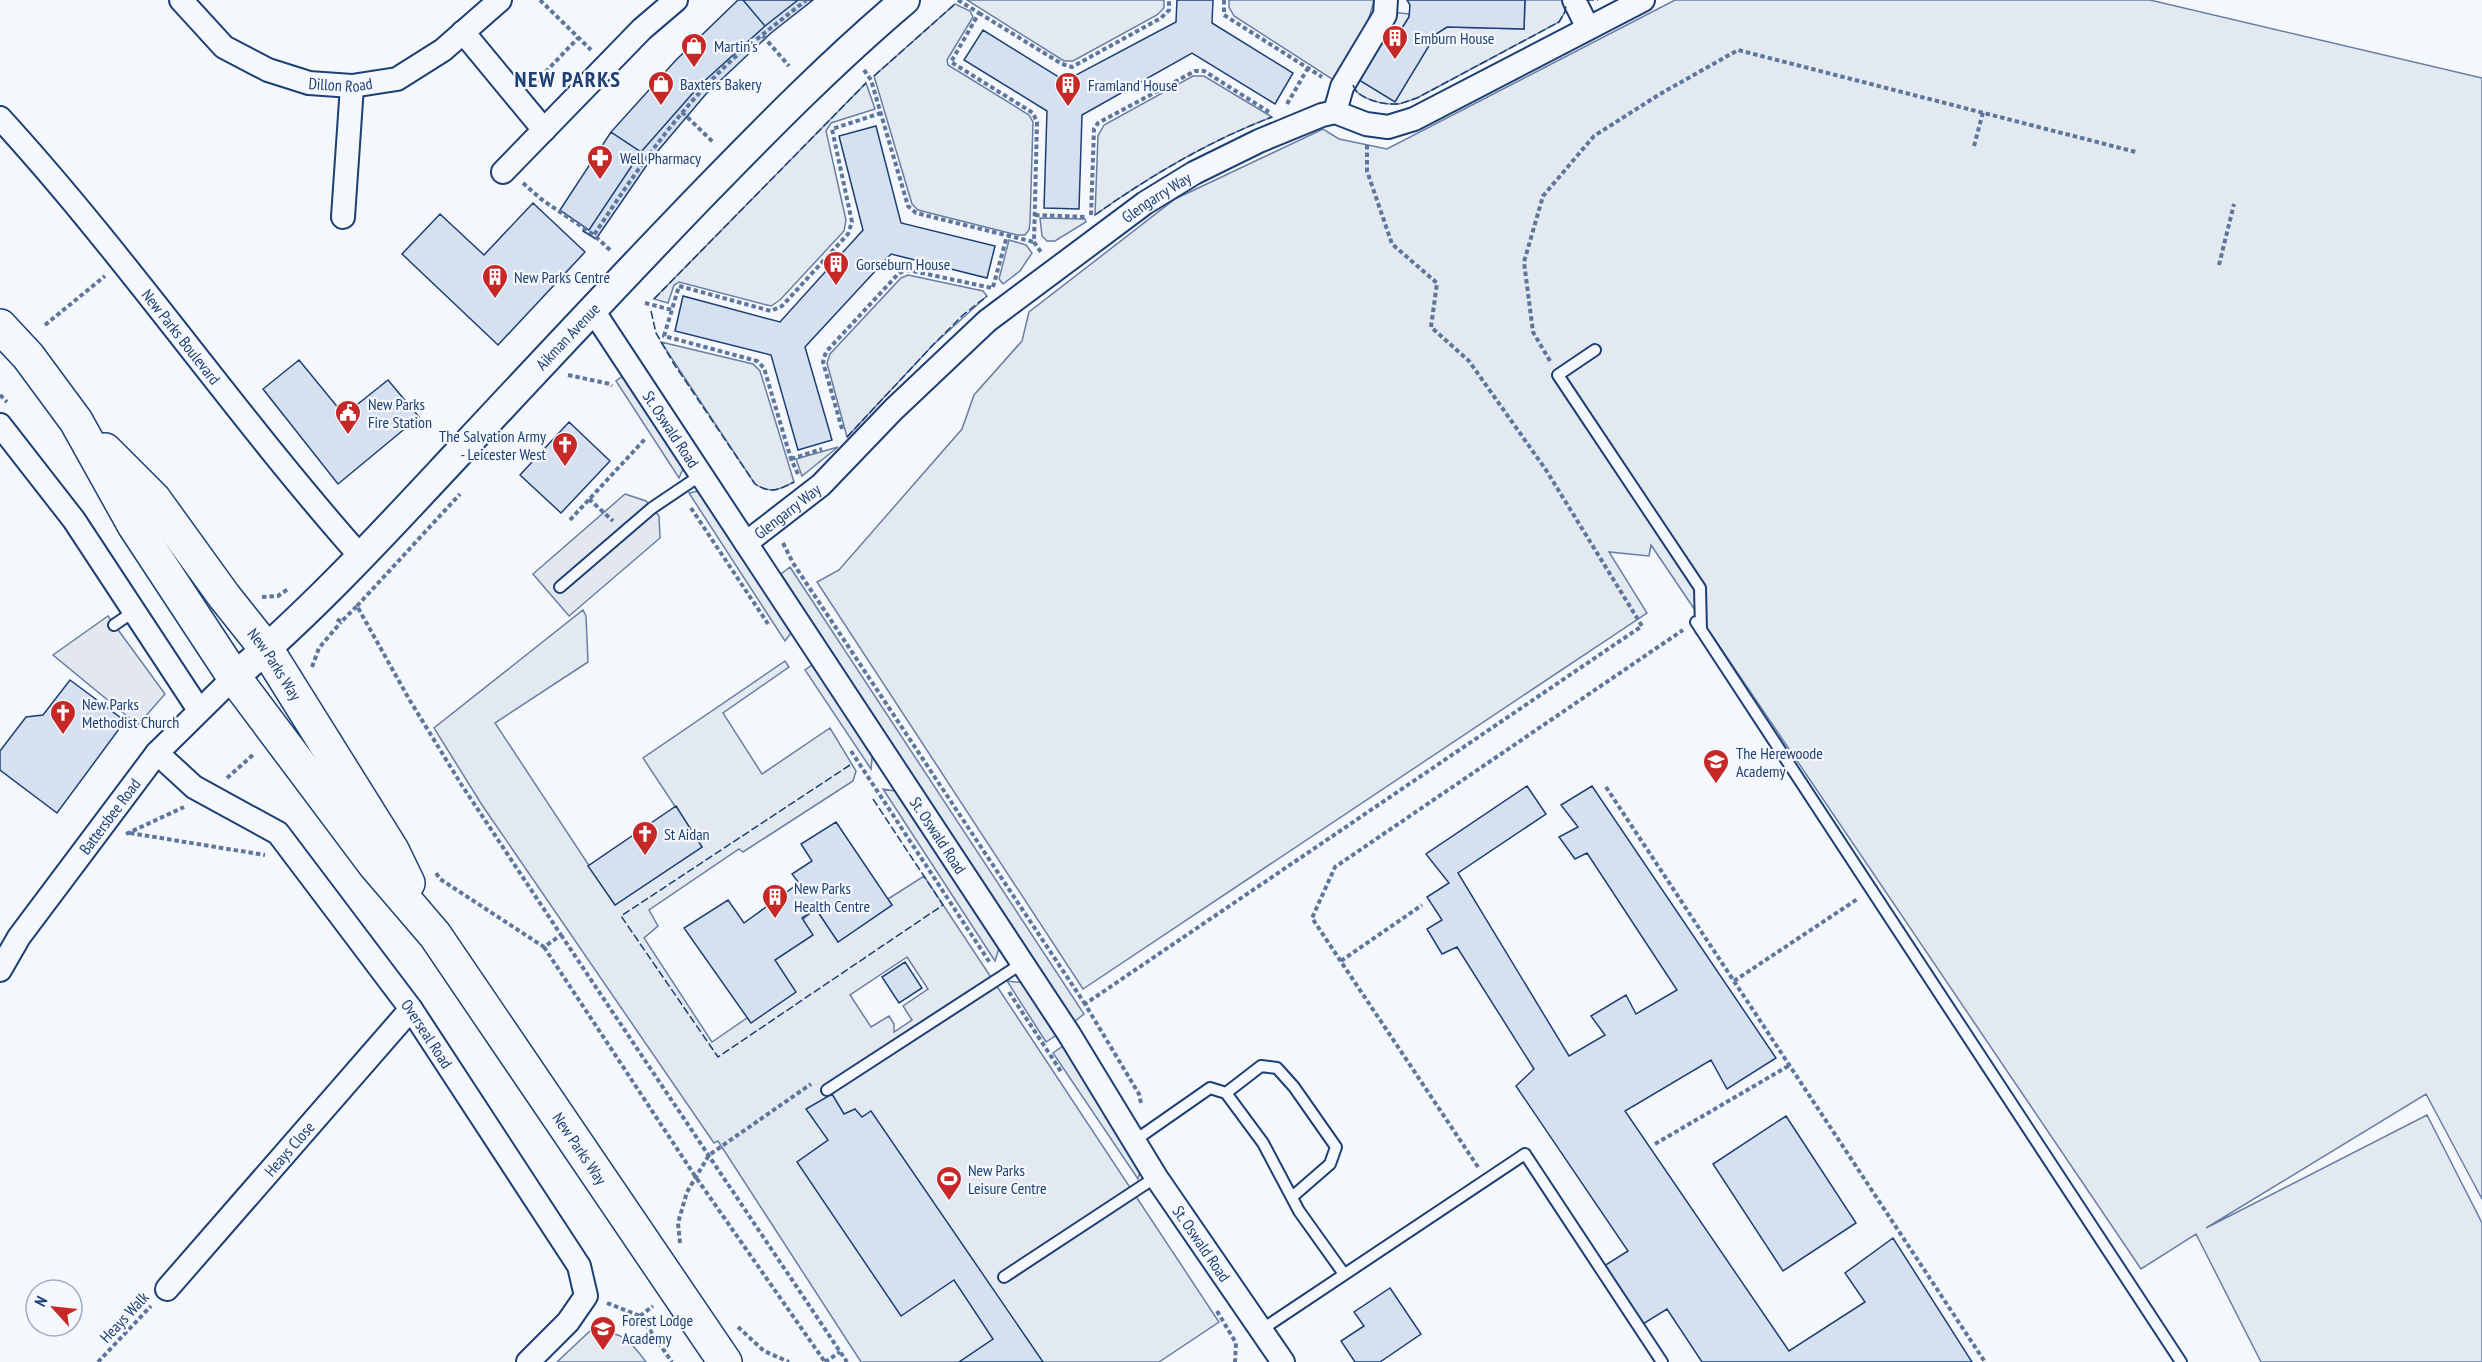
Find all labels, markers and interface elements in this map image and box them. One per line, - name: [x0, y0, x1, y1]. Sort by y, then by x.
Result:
- building icon: Emburn House: [1380, 23, 1410, 61]
- place label: Emburn House: [1414, 28, 1494, 48]
- shop icon: Martin's: [679, 31, 709, 69]
- place label: Martin's: [714, 36, 758, 56]
- district label: NEW PARKS: [515, 65, 621, 93]
- shop icon: Baxters Bakery: [646, 69, 676, 107]
- building icon: Framland House: [1053, 70, 1083, 108]
- street label: Dillon Road: [308, 73, 374, 96]
- place label: Baxters Bakery: [680, 74, 762, 94]
- place label: Framland House: [1088, 75, 1178, 95]
- pharmacy icon: Well Pharmacy: [585, 143, 615, 181]
- place label: Well Pharmacy: [620, 148, 701, 168]
- street label: Glengarry Way: [1118, 167, 1195, 227]
- building icon: Gorseburn House: [821, 249, 851, 287]
- place label: Gorseburn House: [856, 254, 950, 274]
- building icon: New Parks Centre: [480, 262, 510, 300]
- place label: New Parks Centre: [514, 267, 610, 287]
- street label: New Parks Boulevard: [137, 285, 225, 388]
- street label: Aikman Avenue: [531, 299, 604, 374]
- street label: St. Oswald Road: [639, 387, 704, 472]
- place label: New Parks Fire Station: [368, 394, 432, 432]
- public building icon: New Parks Fire Station: [333, 398, 363, 436]
- place label: The Salvation Army - Leicester West: [439, 426, 547, 464]
- church icon: The Salvation Army - Leicester West: [550, 430, 580, 468]
- street label: Glengarry Way: [750, 479, 824, 543]
- street label: New Parks Way: [243, 624, 306, 704]
- place label: New Parks Methodist Church: [82, 694, 179, 732]
- church icon: New Parks Methodist Church: [48, 698, 78, 736]
- place label: The Herewoode Academy: [1736, 743, 1823, 781]
- school or university icon: The Herewoode Academy: [1701, 747, 1731, 785]
- street label: Battersbee Road: [75, 774, 145, 858]
- street label: St. Oswald Road: [906, 793, 971, 878]
- church icon: St Aidan: [630, 819, 660, 857]
- place label: St Aidan: [664, 824, 710, 844]
- place label: New Parks Health Centre: [794, 878, 870, 916]
- building icon: New Parks Health Centre: [760, 882, 790, 920]
- street label: Overseal Road: [397, 995, 457, 1072]
- street label: New Parks Way: [548, 1109, 611, 1188]
- street label: Heays Close: [260, 1117, 319, 1180]
- place label: New Parks Leisure Centre: [968, 1160, 1047, 1198]
- sports icon: New Parks Leisure Centre: [934, 1164, 964, 1202]
- street label: St. Oswald Road: [1169, 1202, 1235, 1286]
- north arrow: [24, 1278, 84, 1338]
- street label: Heays Walk: [95, 1287, 153, 1347]
- text: N: [30, 1293, 52, 1310]
- place label: Forest Lodge Academy: [622, 1310, 693, 1348]
- school or university icon: Forest Lodge Academy: [588, 1314, 618, 1352]

